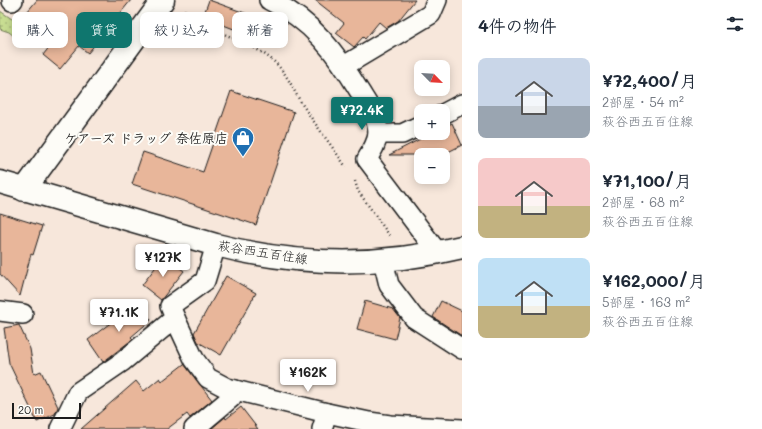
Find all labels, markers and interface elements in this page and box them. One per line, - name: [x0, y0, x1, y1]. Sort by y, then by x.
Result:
- chip: 購入: [12, 12, 68, 48]
- chip: 賃貸: [76, 12, 132, 48]
- chip: 絞り込み: [140, 12, 224, 48]
- chip: 新着: [232, 12, 288, 48]
- icon: filters: [724, 13, 746, 35]
- text: 4件の物件: [478, 14, 557, 36]
- north arrow: [414, 60, 450, 96]
- map controls: [414, 60, 450, 184]
- text: ¥72,400/月: [602, 69, 697, 91]
- icon: home: [510, 74, 558, 122]
- text: 2部屋 · 54 m²: [602, 93, 684, 110]
- pin: ¥72.4K: [329, 97, 395, 131]
- text: ¥72.4K: [340, 101, 384, 118]
- button: +: [414, 104, 450, 140]
- text: 萩谷西五百住線: [602, 112, 693, 129]
- shop icon: ケアーズ ドラッグ 奈佐原店: [230, 125, 256, 158]
- place label: ケアーズ ドラッグ 奈佐原店: [64, 129, 228, 146]
- button: −: [414, 148, 450, 184]
- text: ¥71,100/月: [602, 169, 692, 191]
- icon: home: [510, 174, 558, 222]
- text: 2部屋 · 68 m²: [602, 193, 684, 210]
- text: 萩谷西五百住線: [602, 212, 693, 229]
- street label: 萩谷西五百住線: [217, 236, 310, 267]
- pin: ¥127K: [135, 244, 191, 278]
- text: ¥127K: [144, 248, 182, 265]
- text: ¥162,000/月: [602, 269, 705, 291]
- icon: home: [510, 274, 558, 322]
- text: 5部屋 · 163 m²: [602, 293, 690, 310]
- pin: ¥71.1K: [86, 299, 152, 333]
- text: ¥71.1K: [99, 303, 139, 320]
- text: 萩谷西五百住線: [602, 312, 693, 329]
- pin: ¥162K: [280, 359, 336, 393]
- text: ¥162K: [289, 363, 327, 380]
- scale bar: [12, 401, 81, 420]
- text: 20 m: [18, 402, 43, 417]

